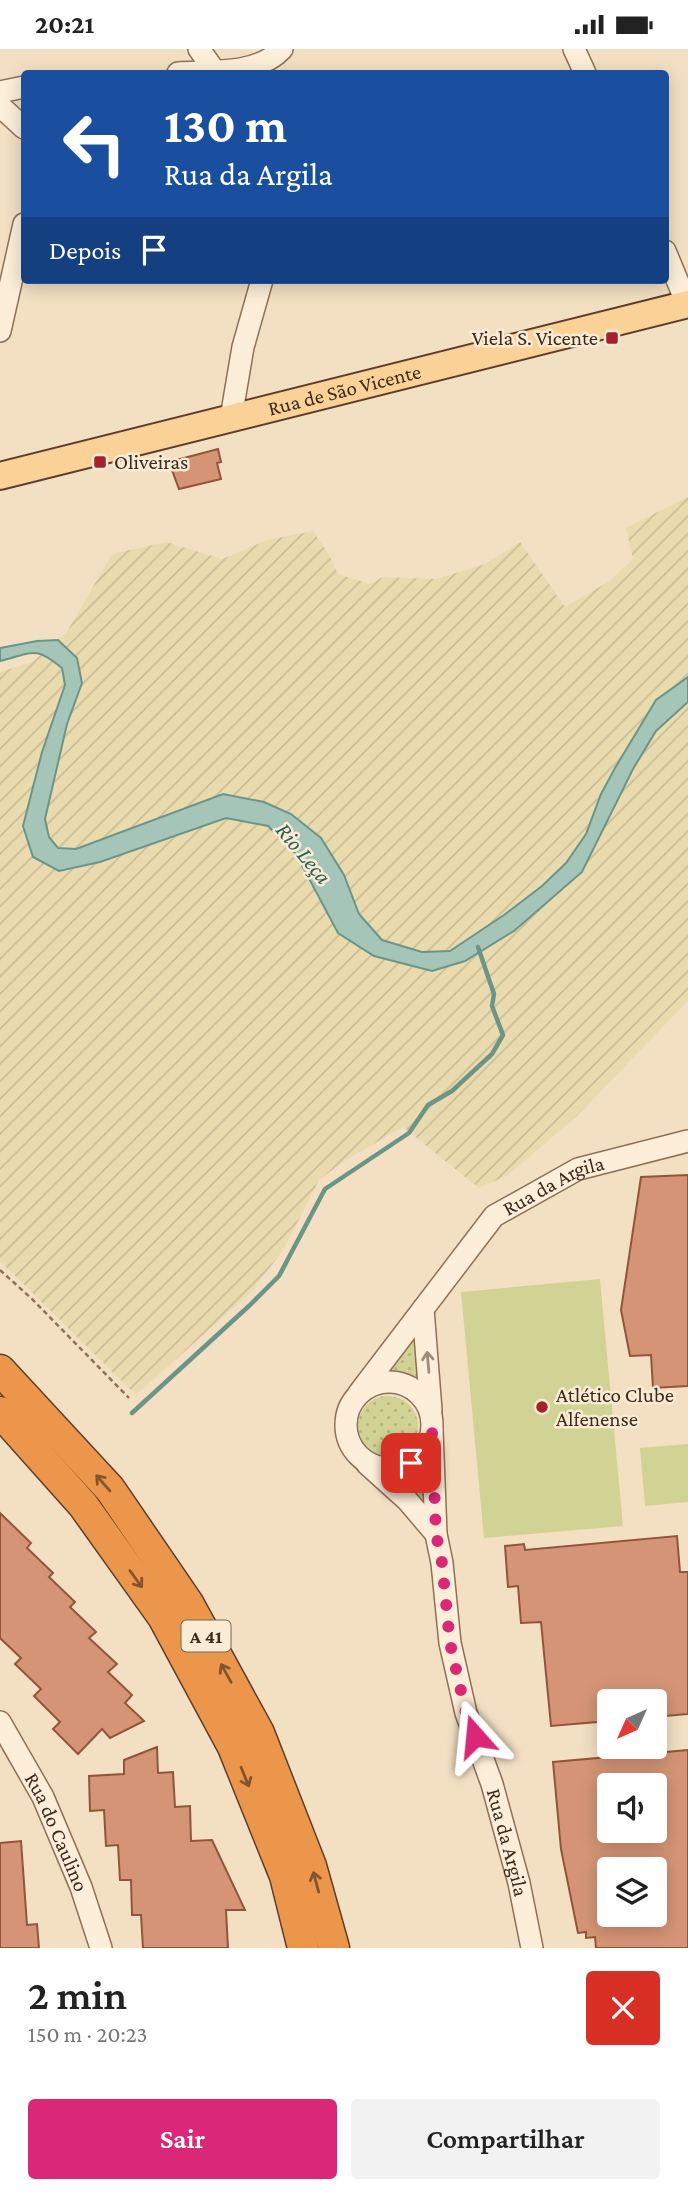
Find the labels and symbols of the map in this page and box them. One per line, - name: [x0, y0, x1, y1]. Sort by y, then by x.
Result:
- place label: Viela S. Vicente: [472, 326, 598, 350]
- marker: Viela S. Vicente: [604, 330, 620, 346]
- street label: Rua de São Vicente: [265, 359, 423, 421]
- place label: Oliveiras: [114, 450, 188, 474]
- marker: Oliveiras: [92, 454, 108, 470]
- water label: Rio Leça: [271, 817, 337, 889]
- street label: Rua da Argila: [499, 1151, 607, 1221]
- one-way arrow: [421, 1351, 434, 1374]
- place label: Atlético Clube Alfenense: [556, 1383, 674, 1431]
- marker: Atlético Clube Alfenense: [534, 1399, 550, 1415]
- pin: [381, 1433, 441, 1493]
- one-way arrow: [96, 1474, 112, 1492]
- one-way arrow: [128, 1569, 143, 1587]
- road number: A 41: [182, 1621, 230, 1651]
- one-way arrow: [219, 1664, 233, 1684]
- north arrow: [597, 1689, 667, 1759]
- position arrow: [438, 1699, 512, 1773]
- one-way arrow: [240, 1766, 253, 1788]
- street label: Rua do Caulino: [20, 1768, 93, 1895]
- street label: Rua da Argila: [482, 1786, 533, 1899]
- one-way arrow: [308, 1871, 321, 1893]

